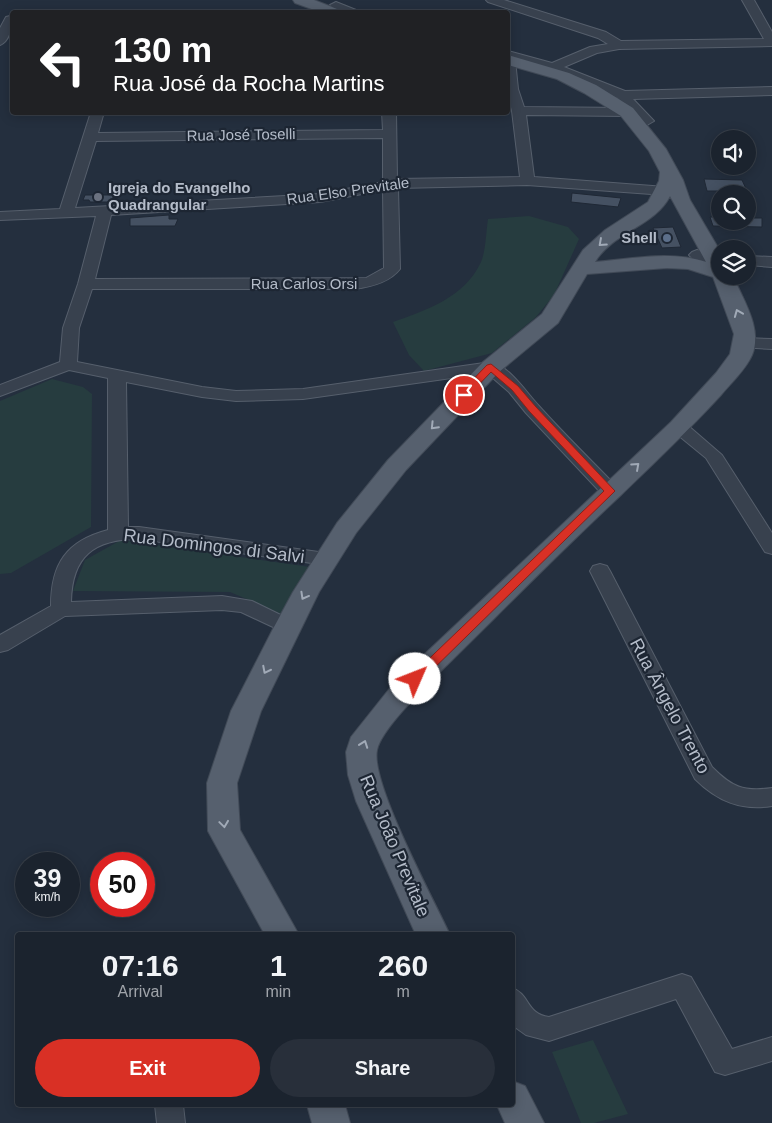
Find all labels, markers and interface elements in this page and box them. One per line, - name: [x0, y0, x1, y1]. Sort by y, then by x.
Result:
- icon: left: [30, 30, 95, 95]
- text: 130 m: [113, 30, 212, 69]
- text: Rua José da Rocha Martins: [113, 71, 384, 96]
- street label: Rua José Toselli: [186, 125, 296, 144]
- map controls: [711, 130, 756, 285]
- button: sound: [711, 130, 756, 175]
- street label: Rua Elso Previtale: [286, 174, 410, 208]
- place label: Igreja do Evangelho Quadrangular: [108, 179, 251, 213]
- button: search: [711, 185, 756, 230]
- marker: Igreja do Evangelho Quadrangular: [92, 191, 104, 203]
- place label: Shell: [621, 229, 657, 246]
- marker: Shell: [661, 232, 673, 244]
- one-way arrow: [599, 238, 608, 247]
- button: layers: [711, 240, 756, 285]
- street label: Rua Carlos Orsi: [251, 275, 357, 292]
- one-way arrow: [734, 309, 744, 318]
- pin: [443, 374, 485, 416]
- icon: arrive: [450, 381, 478, 409]
- one-way arrow: [431, 420, 440, 429]
- one-way arrow: [631, 463, 640, 472]
- street label: Rua Domingos di Salvi: [122, 525, 306, 567]
- one-way arrow: [301, 591, 311, 600]
- street label: Rua Ângelo Trento: [626, 635, 714, 777]
- position arrow: [388, 652, 440, 704]
- one-way arrow: [262, 665, 272, 674]
- one-way arrow: [358, 740, 368, 749]
- street label: Rua João Previtale: [356, 772, 434, 920]
- one-way arrow: [218, 820, 229, 828]
- speed limit sign: 50: [90, 852, 155, 917]
- text: 39: [34, 864, 61, 892]
- text: km/h: [34, 890, 61, 904]
- text: 07:16: [102, 949, 179, 982]
- text: 1: [270, 949, 287, 982]
- text: 260: [378, 949, 428, 982]
- text: Arrival: [118, 983, 163, 1000]
- text: min: [265, 983, 291, 1000]
- text: m: [396, 983, 410, 1000]
- button: Exit: [35, 1039, 260, 1097]
- button: Share: [270, 1039, 495, 1097]

